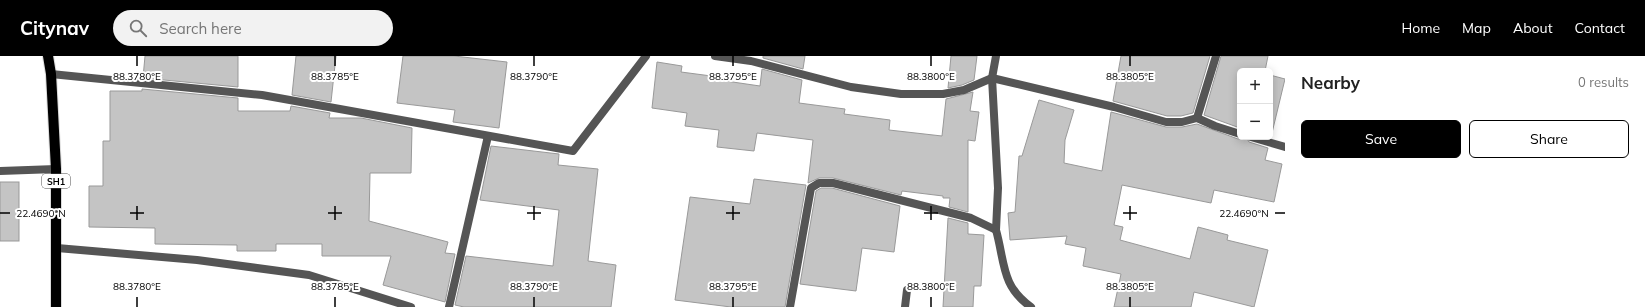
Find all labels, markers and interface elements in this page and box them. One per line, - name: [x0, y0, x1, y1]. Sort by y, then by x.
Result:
- search box: [113, 10, 393, 46]
- text: Citynav: [20, 16, 89, 40]
- icon: search: [127, 17, 149, 39]
- text: Search here: [159, 19, 242, 38]
- text: Home: [1401, 19, 1440, 37]
- text: Map: [1462, 19, 1491, 37]
- text: About: [1513, 19, 1553, 37]
- text: Contact: [1575, 19, 1625, 37]
- map controls: [1237, 68, 1273, 140]
- button: +: [1237, 68, 1273, 104]
- text: 88.3780°E: [113, 70, 161, 83]
- text: 88.3785°E: [311, 70, 359, 83]
- text: 88.3790°E: [510, 70, 558, 83]
- text: 88.3795°E: [709, 70, 757, 83]
- text: 88.3800°E: [907, 70, 955, 83]
- text: 88.3805°E: [1106, 70, 1154, 83]
- text: Nearby: [1301, 72, 1360, 93]
- text: 0 results: [1578, 74, 1629, 90]
- button: −: [1237, 104, 1273, 140]
- button: Save: [1301, 120, 1461, 158]
- button: Share: [1469, 120, 1629, 158]
- road number: SH1: [42, 174, 70, 188]
- text: 22.4690°N: [16, 207, 66, 220]
- text: 22.4690°N: [1219, 207, 1269, 220]
- text: 88.3780°E: [113, 280, 161, 293]
- text: 88.3785°E: [311, 280, 359, 293]
- text: 88.3790°E: [510, 280, 558, 293]
- text: 88.3795°E: [709, 280, 757, 293]
- text: 88.3800°E: [907, 280, 955, 293]
- text: 88.3805°E: [1106, 280, 1154, 293]

